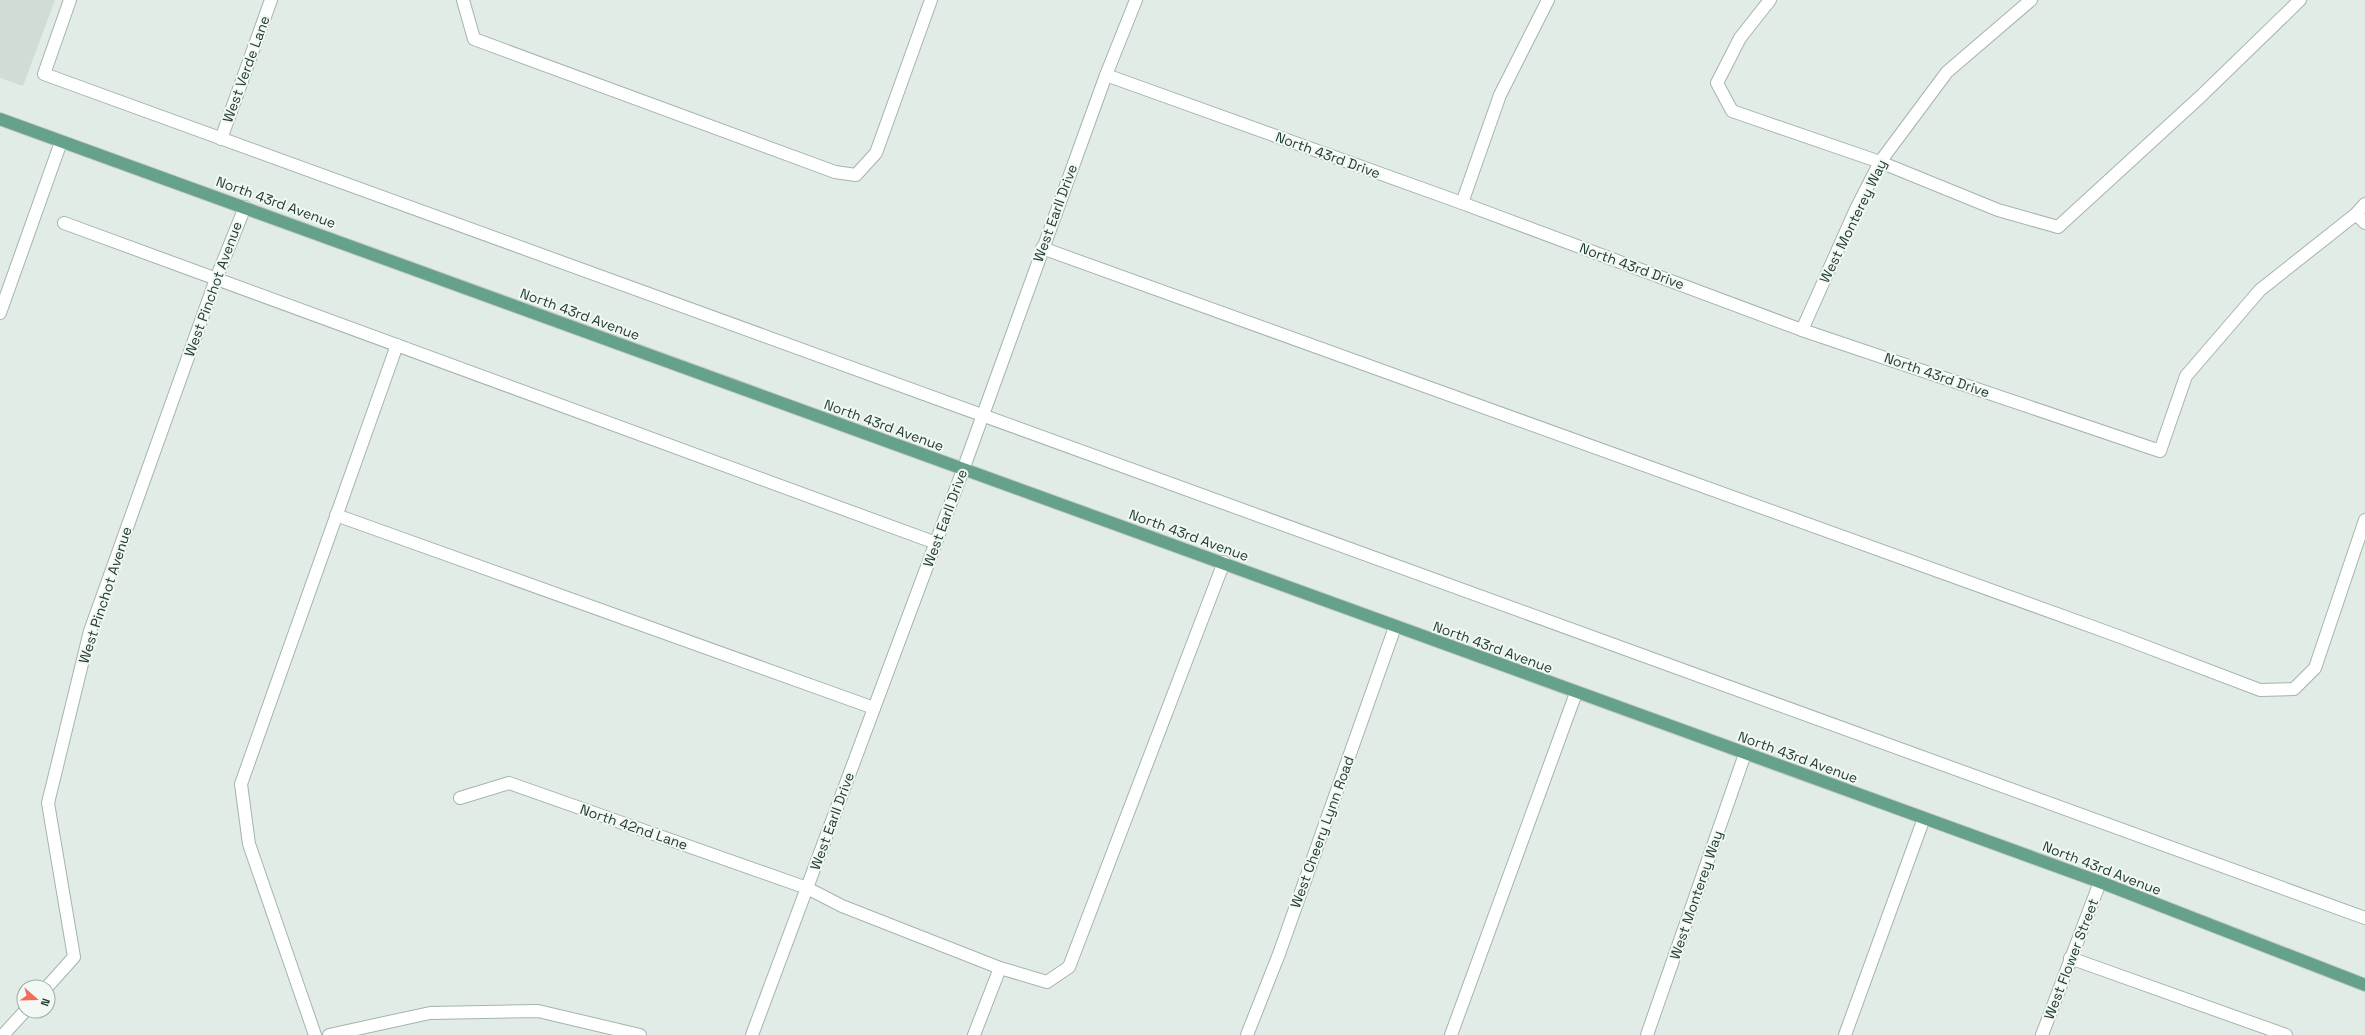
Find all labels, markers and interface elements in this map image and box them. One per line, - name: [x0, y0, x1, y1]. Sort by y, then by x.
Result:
- street label: West Verde Lane: [218, 13, 274, 125]
- street label: North 43rd Drive: [1273, 128, 1383, 182]
- street label: West Monterey Way: [1815, 156, 1891, 286]
- street label: West Earll Drive: [1029, 162, 1081, 264]
- street label: North 43rd Avenue: [214, 172, 338, 232]
- street label: West Pinchot Avenue: [180, 219, 246, 359]
- street label: North 43rd Drive: [1577, 239, 1687, 293]
- street label: North 43rd Avenue: [518, 284, 642, 344]
- street label: North 43rd Drive: [1882, 349, 1992, 401]
- street label: North 43rd Avenue: [822, 395, 946, 455]
- street label: West Earll Drive: [919, 467, 971, 569]
- street label: North 43rd Avenue: [1127, 505, 1251, 565]
- street label: West Pinchot Avenue: [74, 524, 136, 666]
- street label: North 43rd Avenue: [1431, 617, 1555, 677]
- street label: North 43rd Avenue: [1736, 727, 1860, 787]
- street label: West Cheery Lynn Road: [1286, 754, 1358, 910]
- street label: West Earll Drive: [806, 770, 858, 872]
- street label: North 42nd Lane: [578, 800, 690, 854]
- street label: West Monterey Way: [1665, 828, 1727, 962]
- street label: North 43rd Avenue: [2040, 837, 2164, 899]
- street label: West Flower Street: [2040, 896, 2102, 1022]
- north arrow: [16, 979, 56, 1019]
- text: N: [38, 997, 53, 1008]

